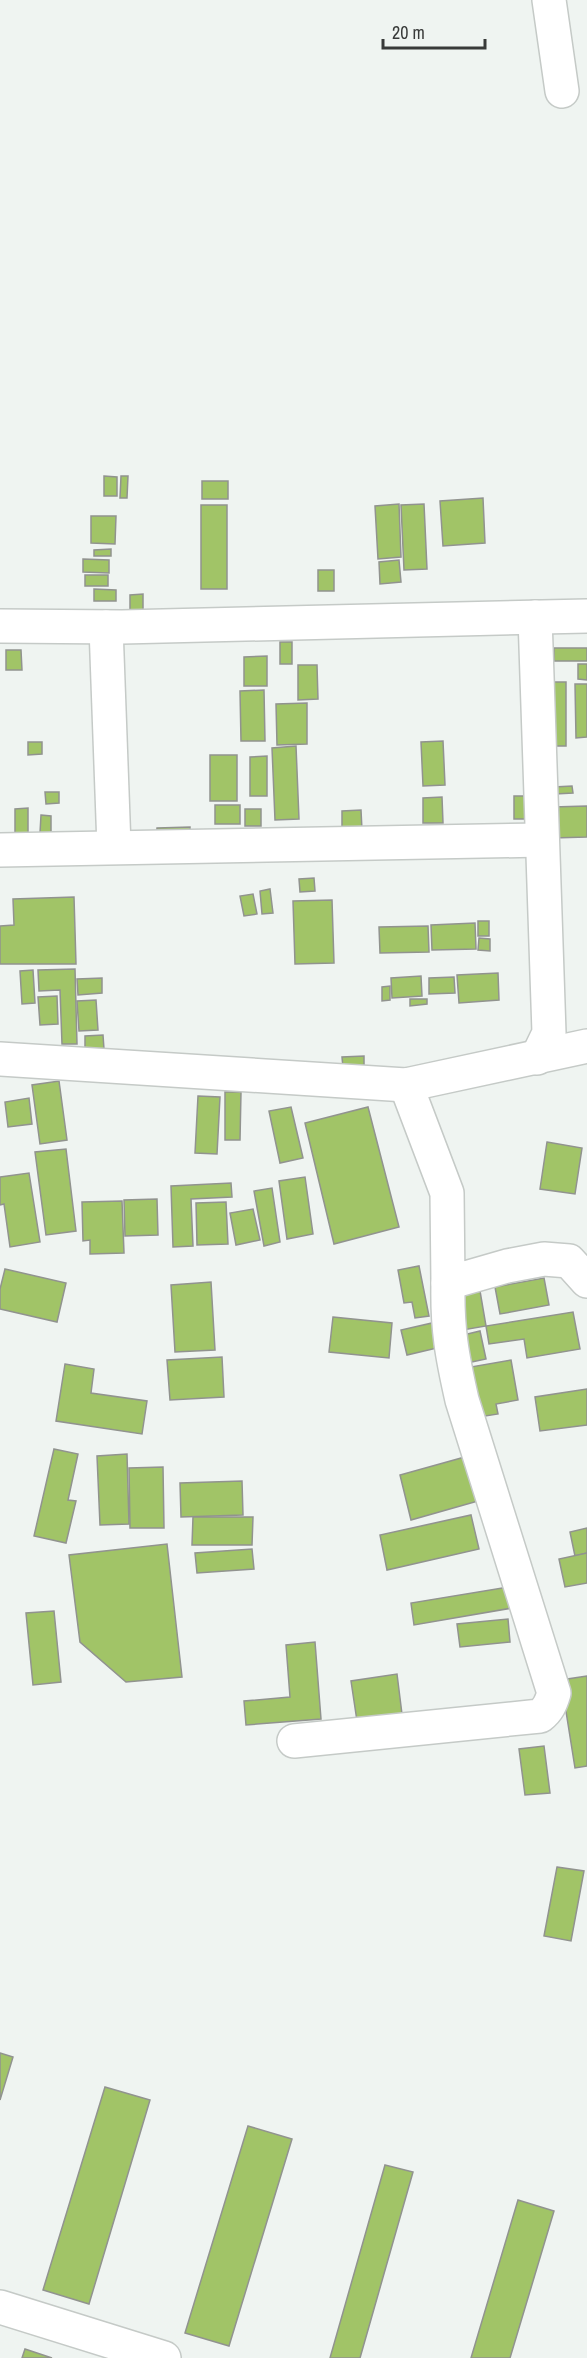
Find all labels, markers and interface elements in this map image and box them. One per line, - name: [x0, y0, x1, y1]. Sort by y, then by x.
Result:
- scale bar: [383, 12, 485, 50]
- text: 20 m: [392, 20, 425, 45]

